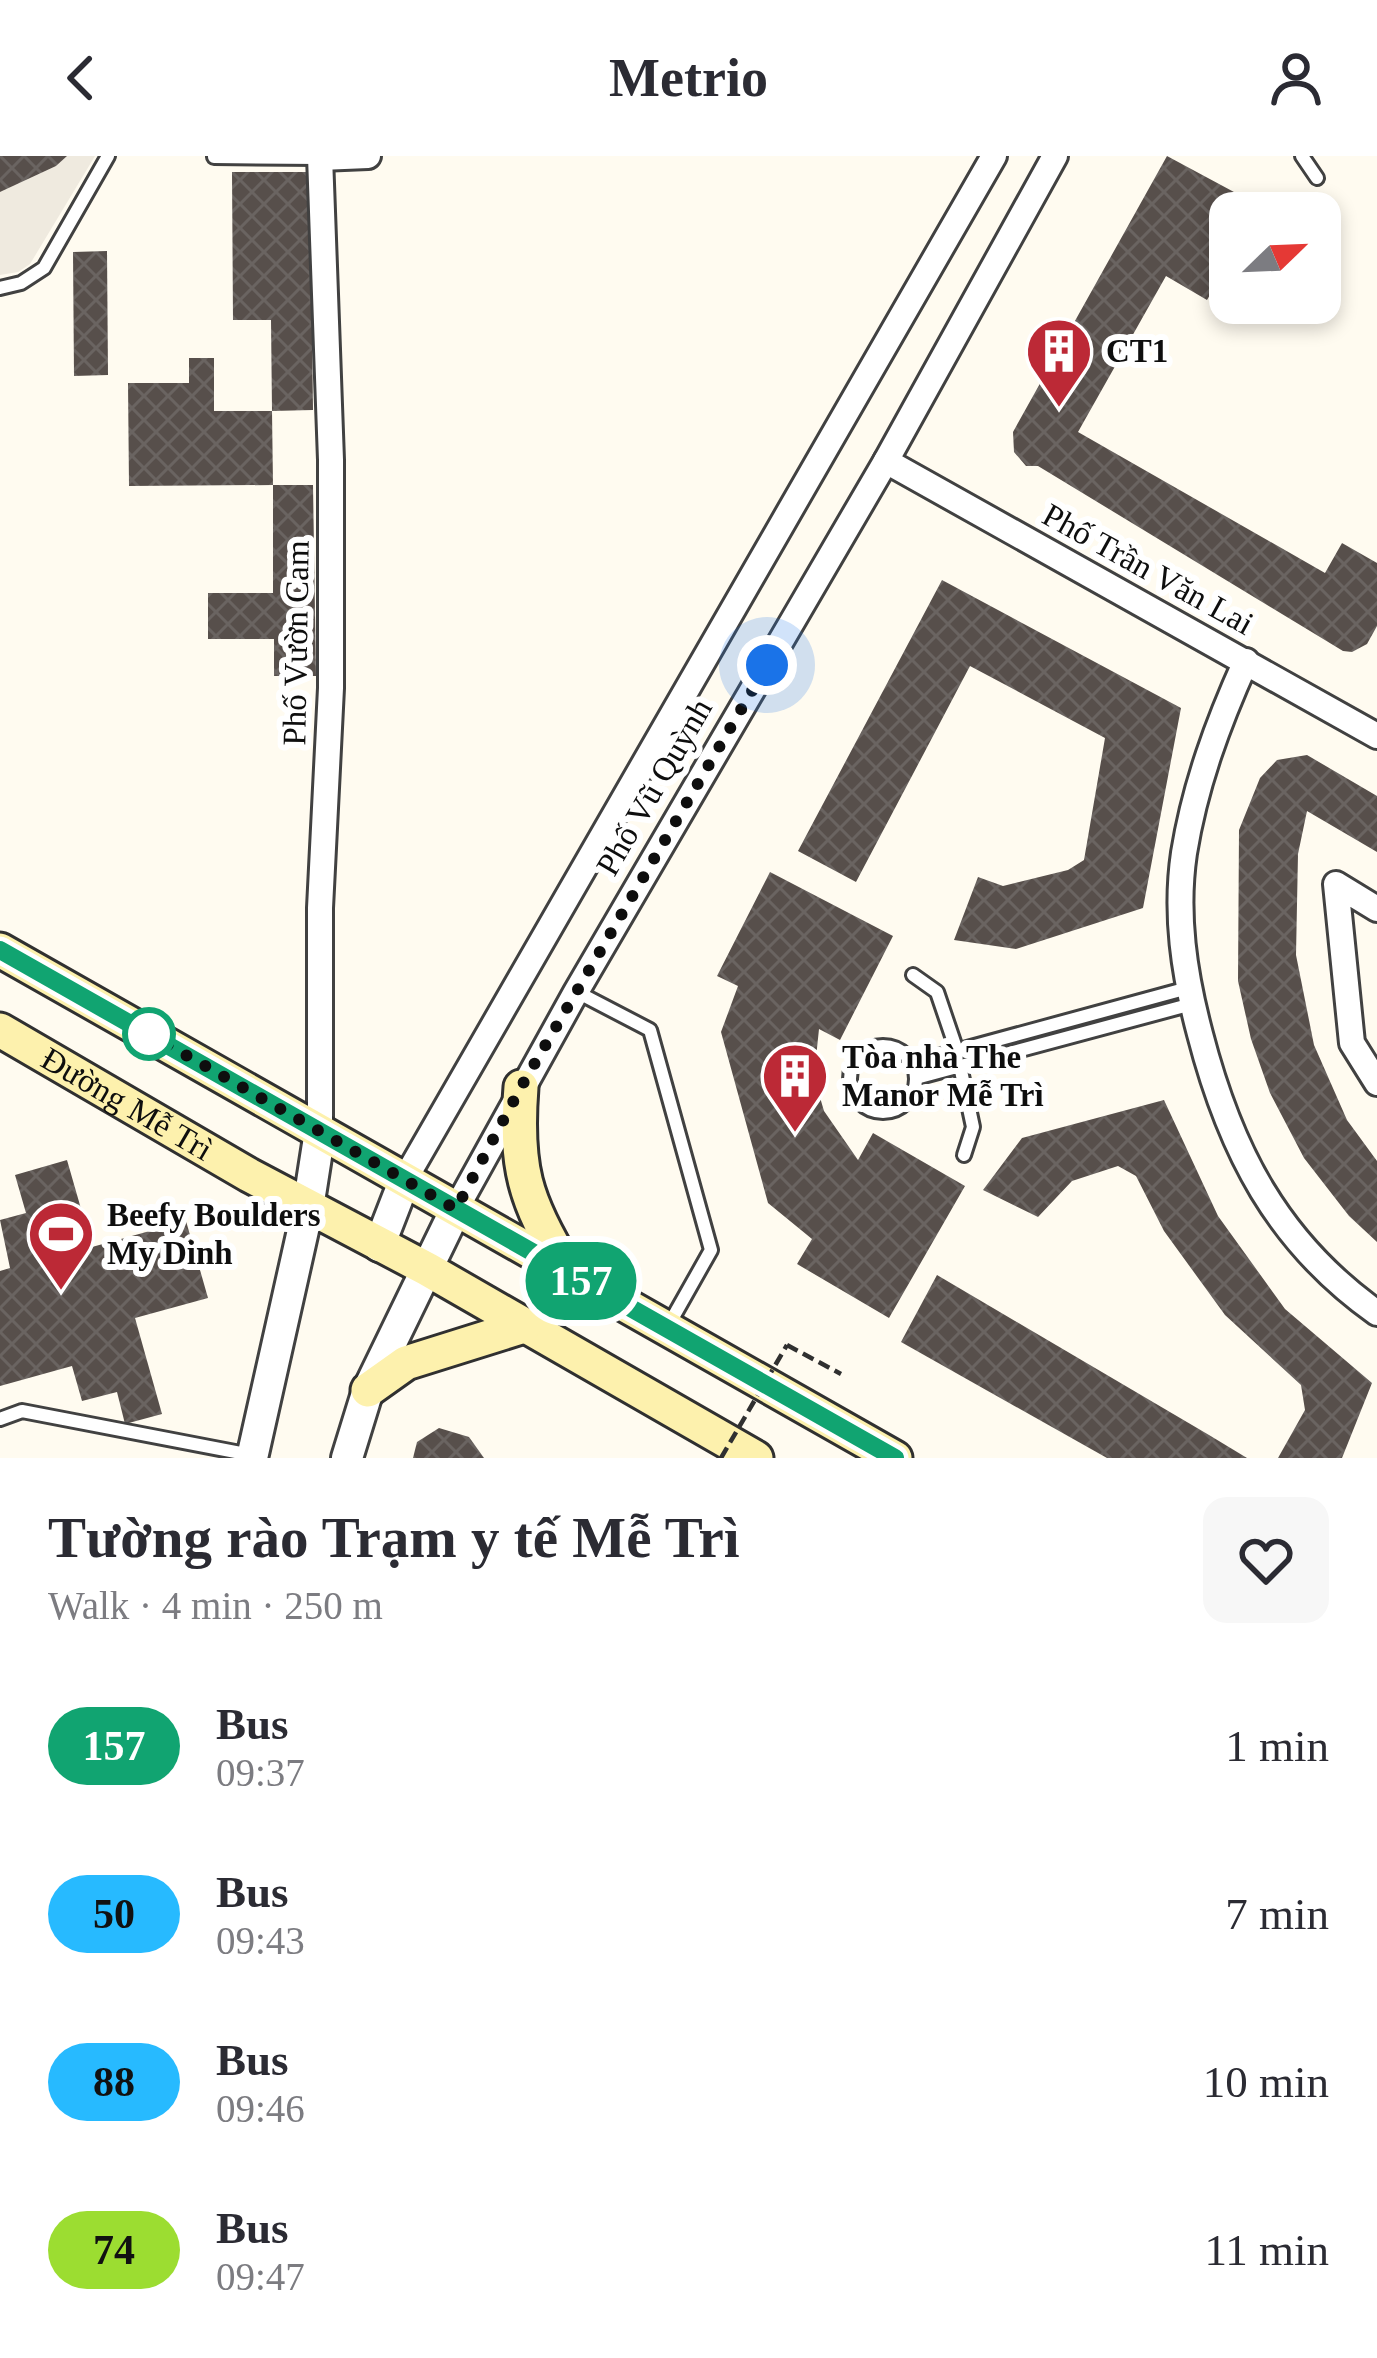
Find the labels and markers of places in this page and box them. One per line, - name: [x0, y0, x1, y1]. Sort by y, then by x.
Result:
- building icon: CT1: [1024, 316, 1094, 410]
- place label: CT1: [1106, 333, 1168, 369]
- unlabelled marker: [124, 1009, 174, 1059]
- place label: Tòa nhà The Manor Mễ Trì: [842, 1039, 1044, 1113]
- building icon: Tòa nhà The Manor Mễ Trì: [760, 1041, 830, 1135]
- place label: Beefy Boulders My Dinh: [107, 1197, 321, 1271]
- sports icon: Beefy Boulders My Dinh: [26, 1199, 96, 1293]

